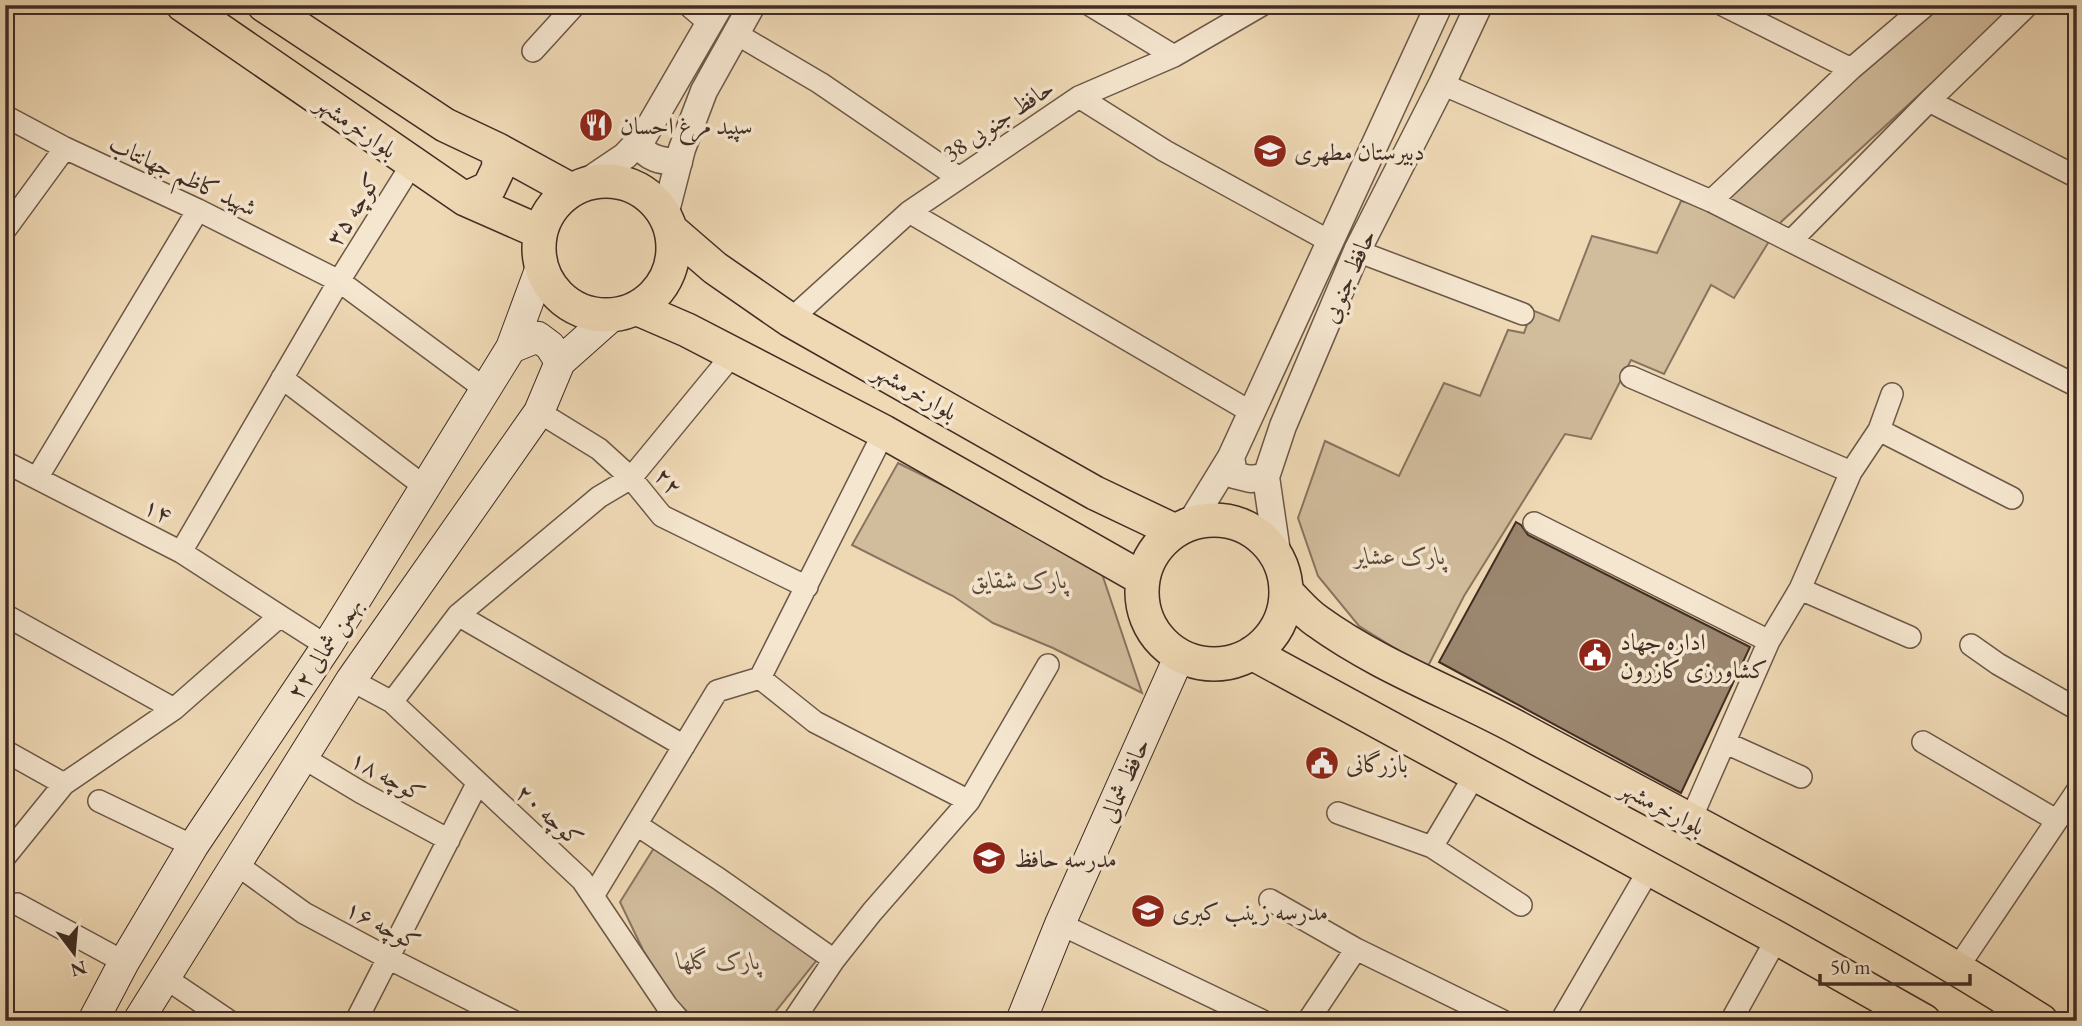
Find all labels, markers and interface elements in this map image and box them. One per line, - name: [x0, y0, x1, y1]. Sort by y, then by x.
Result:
- street label: حافظ جنوبی 38: [937, 72, 1061, 170]
- street label: بلوارخرمشهر: [308, 85, 404, 165]
- restaurant icon: سپید مرغ احسان: [577, 106, 615, 144]
- place label: سپید مرغ احسان: [620, 110, 753, 146]
- street label: شهید کاظم جهانتاب: [101, 127, 262, 229]
- school or university icon: دبیرستان مطهری: [1251, 132, 1289, 170]
- place label: دبیرستان مطهری: [1294, 136, 1425, 167]
- street label: کوچه ۳۵: [318, 167, 389, 252]
- street label: حافظ جنوبی: [1314, 224, 1384, 329]
- street label: بلوارخرمشهر: [866, 353, 964, 427]
- street label: ۲۲: [648, 460, 690, 502]
- street label: ۱۴: [138, 490, 178, 530]
- park label: پارک عشایر: [1352, 540, 1448, 573]
- park label: پارک شقایق: [970, 564, 1070, 597]
- street label: ۲۲ بهمن شمالی: [279, 591, 369, 706]
- place label: اداره جهاد کشاورزی کازرون: [1620, 626, 1768, 685]
- public building icon: اداره جهاد کشاورزی کازرون: [1576, 636, 1614, 674]
- street label: حافظ شمالی: [1092, 733, 1156, 827]
- street label: کوچه ۱۸: [344, 743, 431, 811]
- public building icon: بازرگانی: [1303, 744, 1341, 782]
- place label: بازرگانی: [1346, 748, 1408, 779]
- street label: بلوارخرمشهر: [1613, 770, 1711, 842]
- street label: کوچه ۲۰: [508, 777, 590, 855]
- school or university icon: مدرسه حافظ: [970, 839, 1008, 877]
- place label: مدرسه حافظ: [1014, 843, 1117, 874]
- street label: کوچه ۱۶: [339, 892, 426, 959]
- school or university icon: مدرسه زینب کبری: [1129, 892, 1167, 930]
- place label: مدرسه زینب کبری: [1172, 896, 1328, 928]
- north arrow: [38, 918, 108, 988]
- scale bar: [1820, 942, 1970, 986]
- park label: پارک گلها: [675, 945, 763, 978]
- text: 50 m: [1830, 953, 1871, 980]
- text: N: [67, 955, 89, 983]

